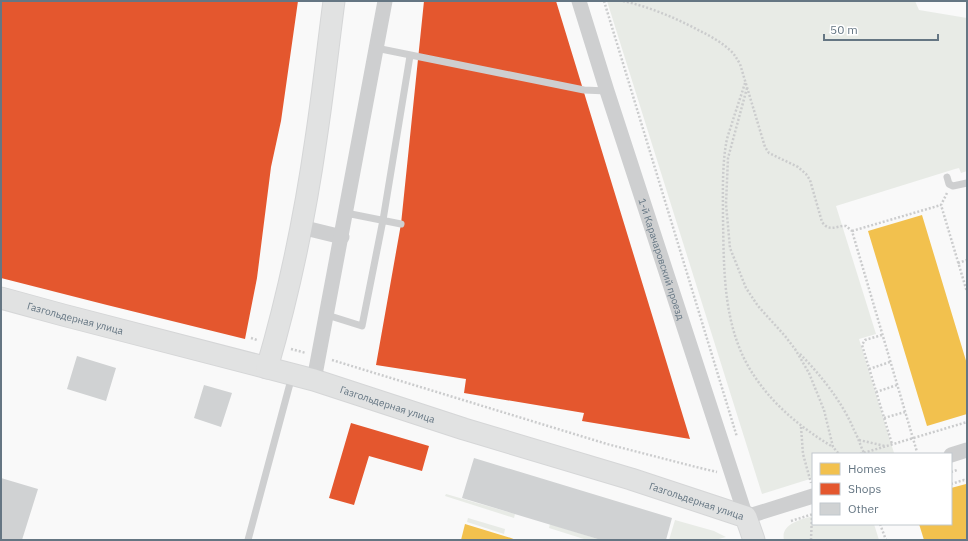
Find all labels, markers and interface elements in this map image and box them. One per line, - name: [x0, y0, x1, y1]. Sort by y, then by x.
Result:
- scale bar: [824, 16, 938, 42]
- text: 50 m: [830, 22, 858, 37]
- street label: 1-й Карачаровский проезд: [635, 197, 687, 322]
- street label: Газгольдерная улица: [26, 299, 125, 338]
- street label: Газгольдерная улица: [338, 383, 437, 426]
- legend: [812, 453, 952, 525]
- text: Homes: [848, 461, 886, 476]
- street label: Газгольдерная улица: [648, 480, 746, 523]
- text: Shops: [848, 481, 881, 496]
- text: Other: [848, 501, 879, 516]

